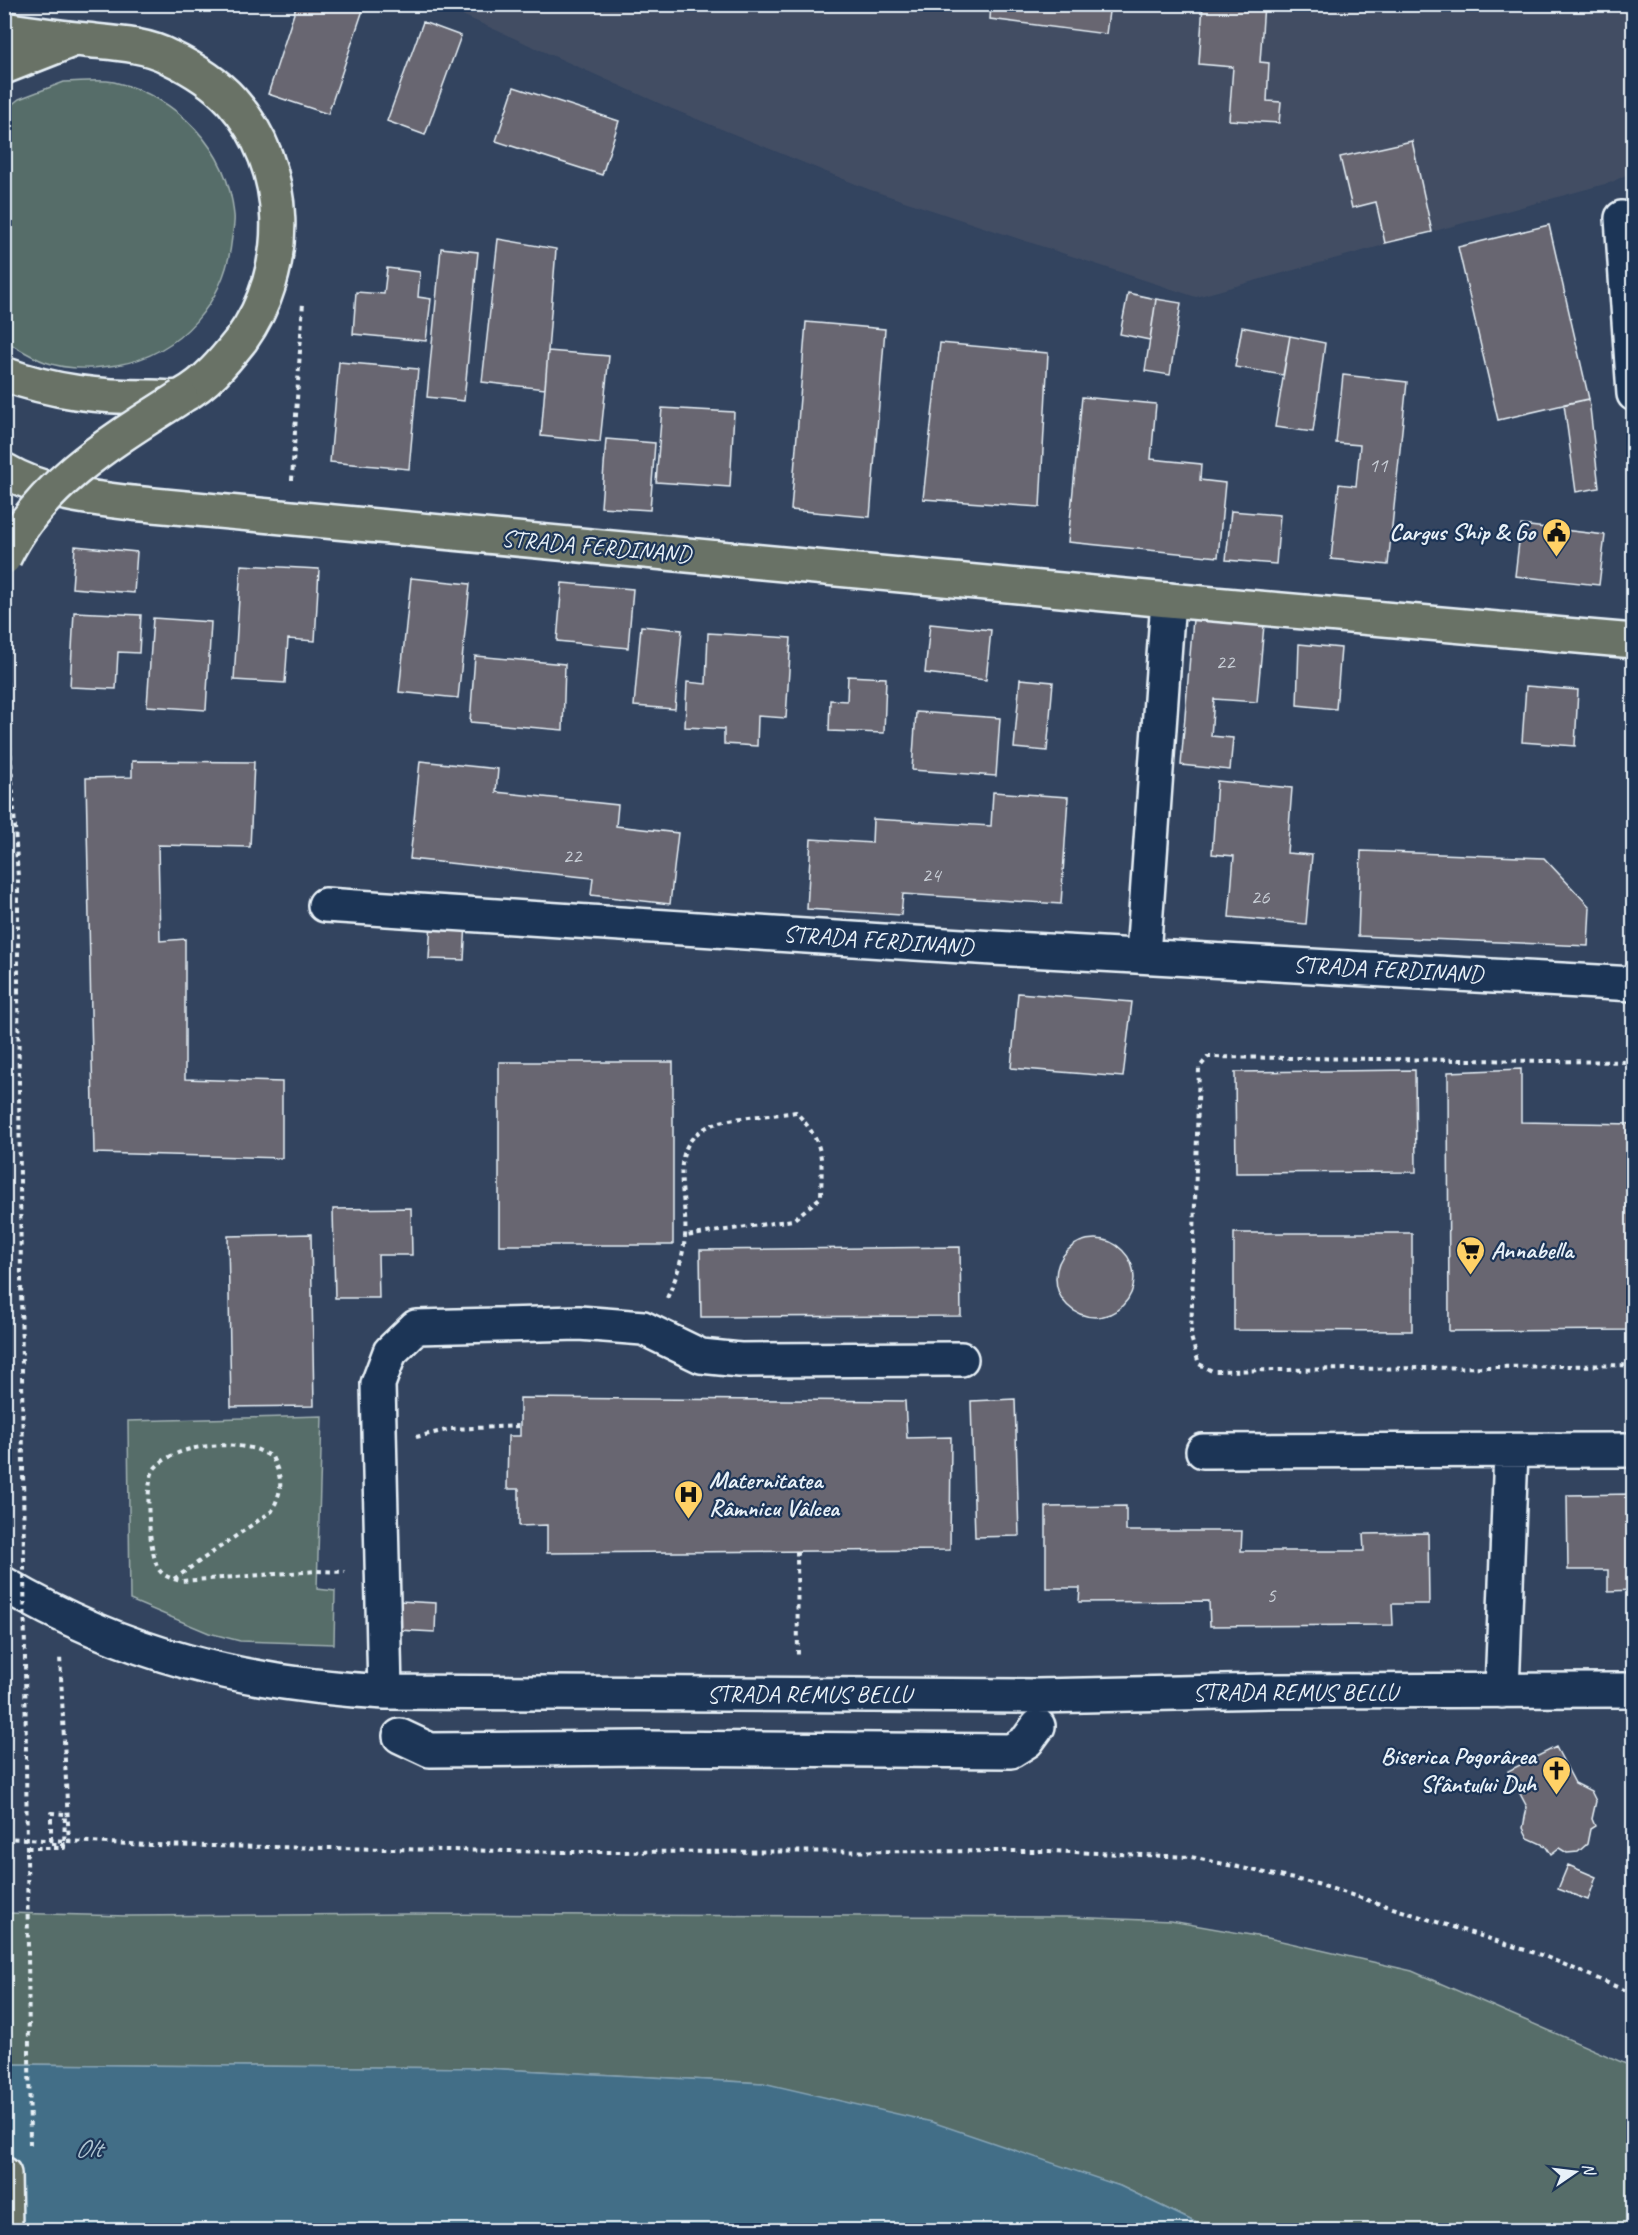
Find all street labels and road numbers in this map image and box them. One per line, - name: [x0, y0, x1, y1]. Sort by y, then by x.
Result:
- street label: STRADA FERDINAND: [500, 523, 694, 569]
- street label: STRADA FERDINAND: [782, 918, 976, 962]
- street label: STRADA FERDINAND: [1292, 949, 1486, 989]
- street label: STRADA REMUS BELLU: [1193, 1677, 1401, 1707]
- street label: STRADA REMUS BELLU: [707, 1679, 915, 1709]

